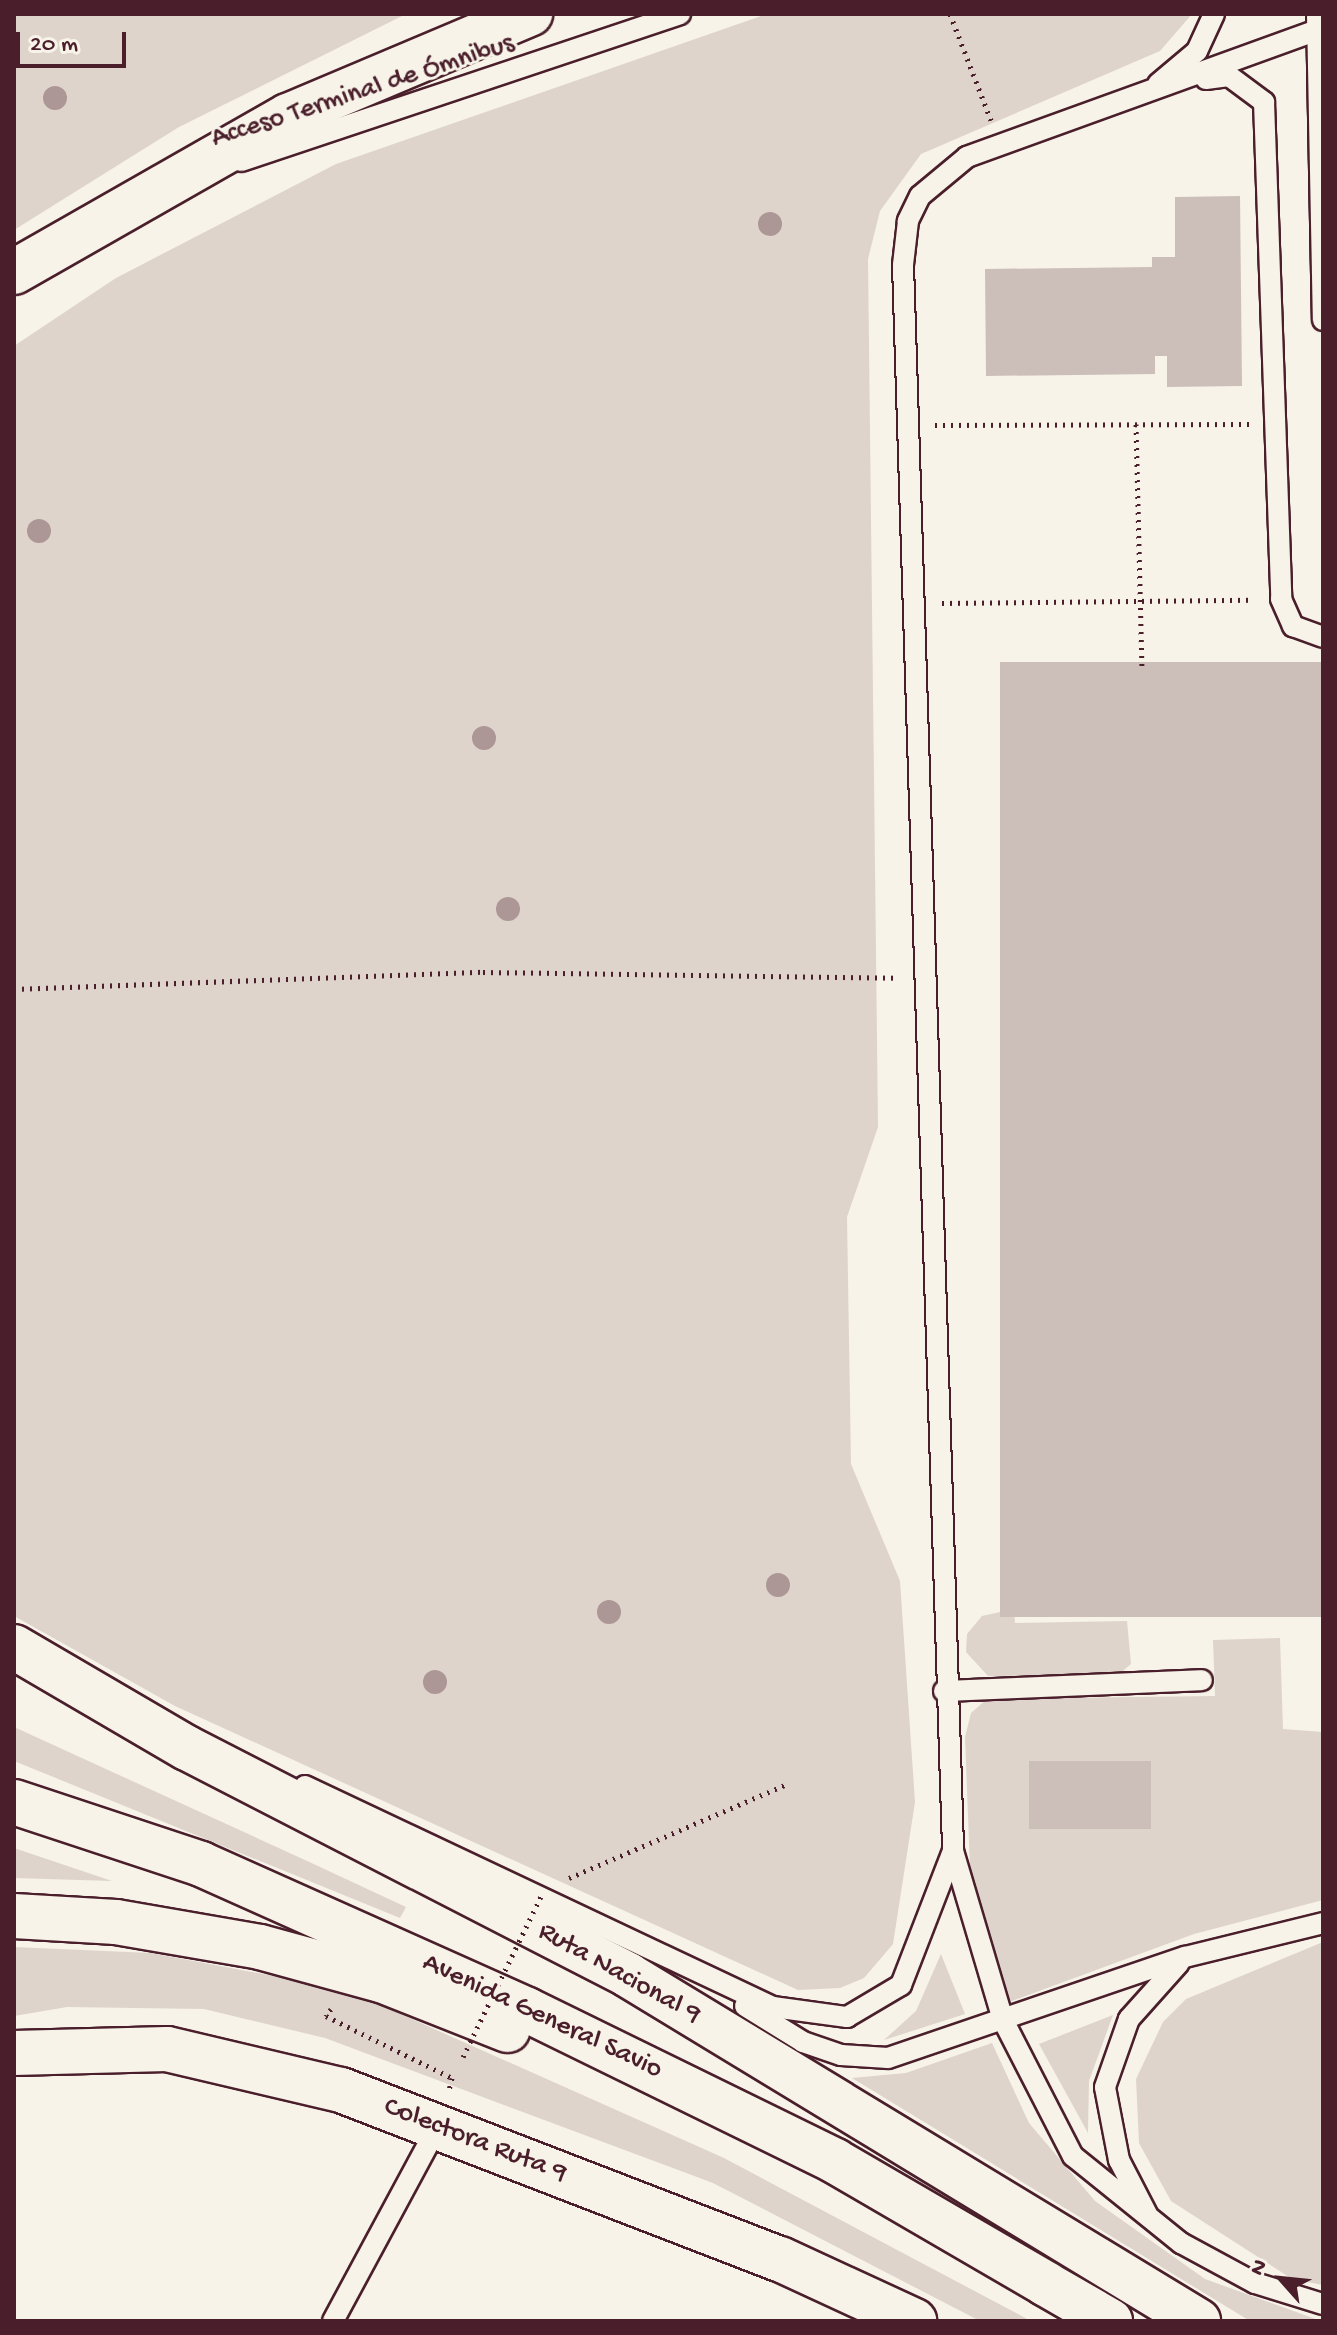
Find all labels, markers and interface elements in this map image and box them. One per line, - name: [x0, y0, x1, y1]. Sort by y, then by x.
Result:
- scale bar: [20, 16, 130, 66]
- street label: Acceso Terminal de Ómnibus: [208, 27, 518, 157]
- text: 20 m: [30, 31, 78, 60]
- street label: Ruta Nacional 9: [532, 1915, 706, 2033]
- street label: Avenida General Savio: [417, 1947, 667, 2087]
- street label: Colectora Ruta 9: [379, 2091, 571, 2191]
- north arrow: [1241, 2239, 1321, 2319]
- text: N: [1245, 2256, 1274, 2280]

